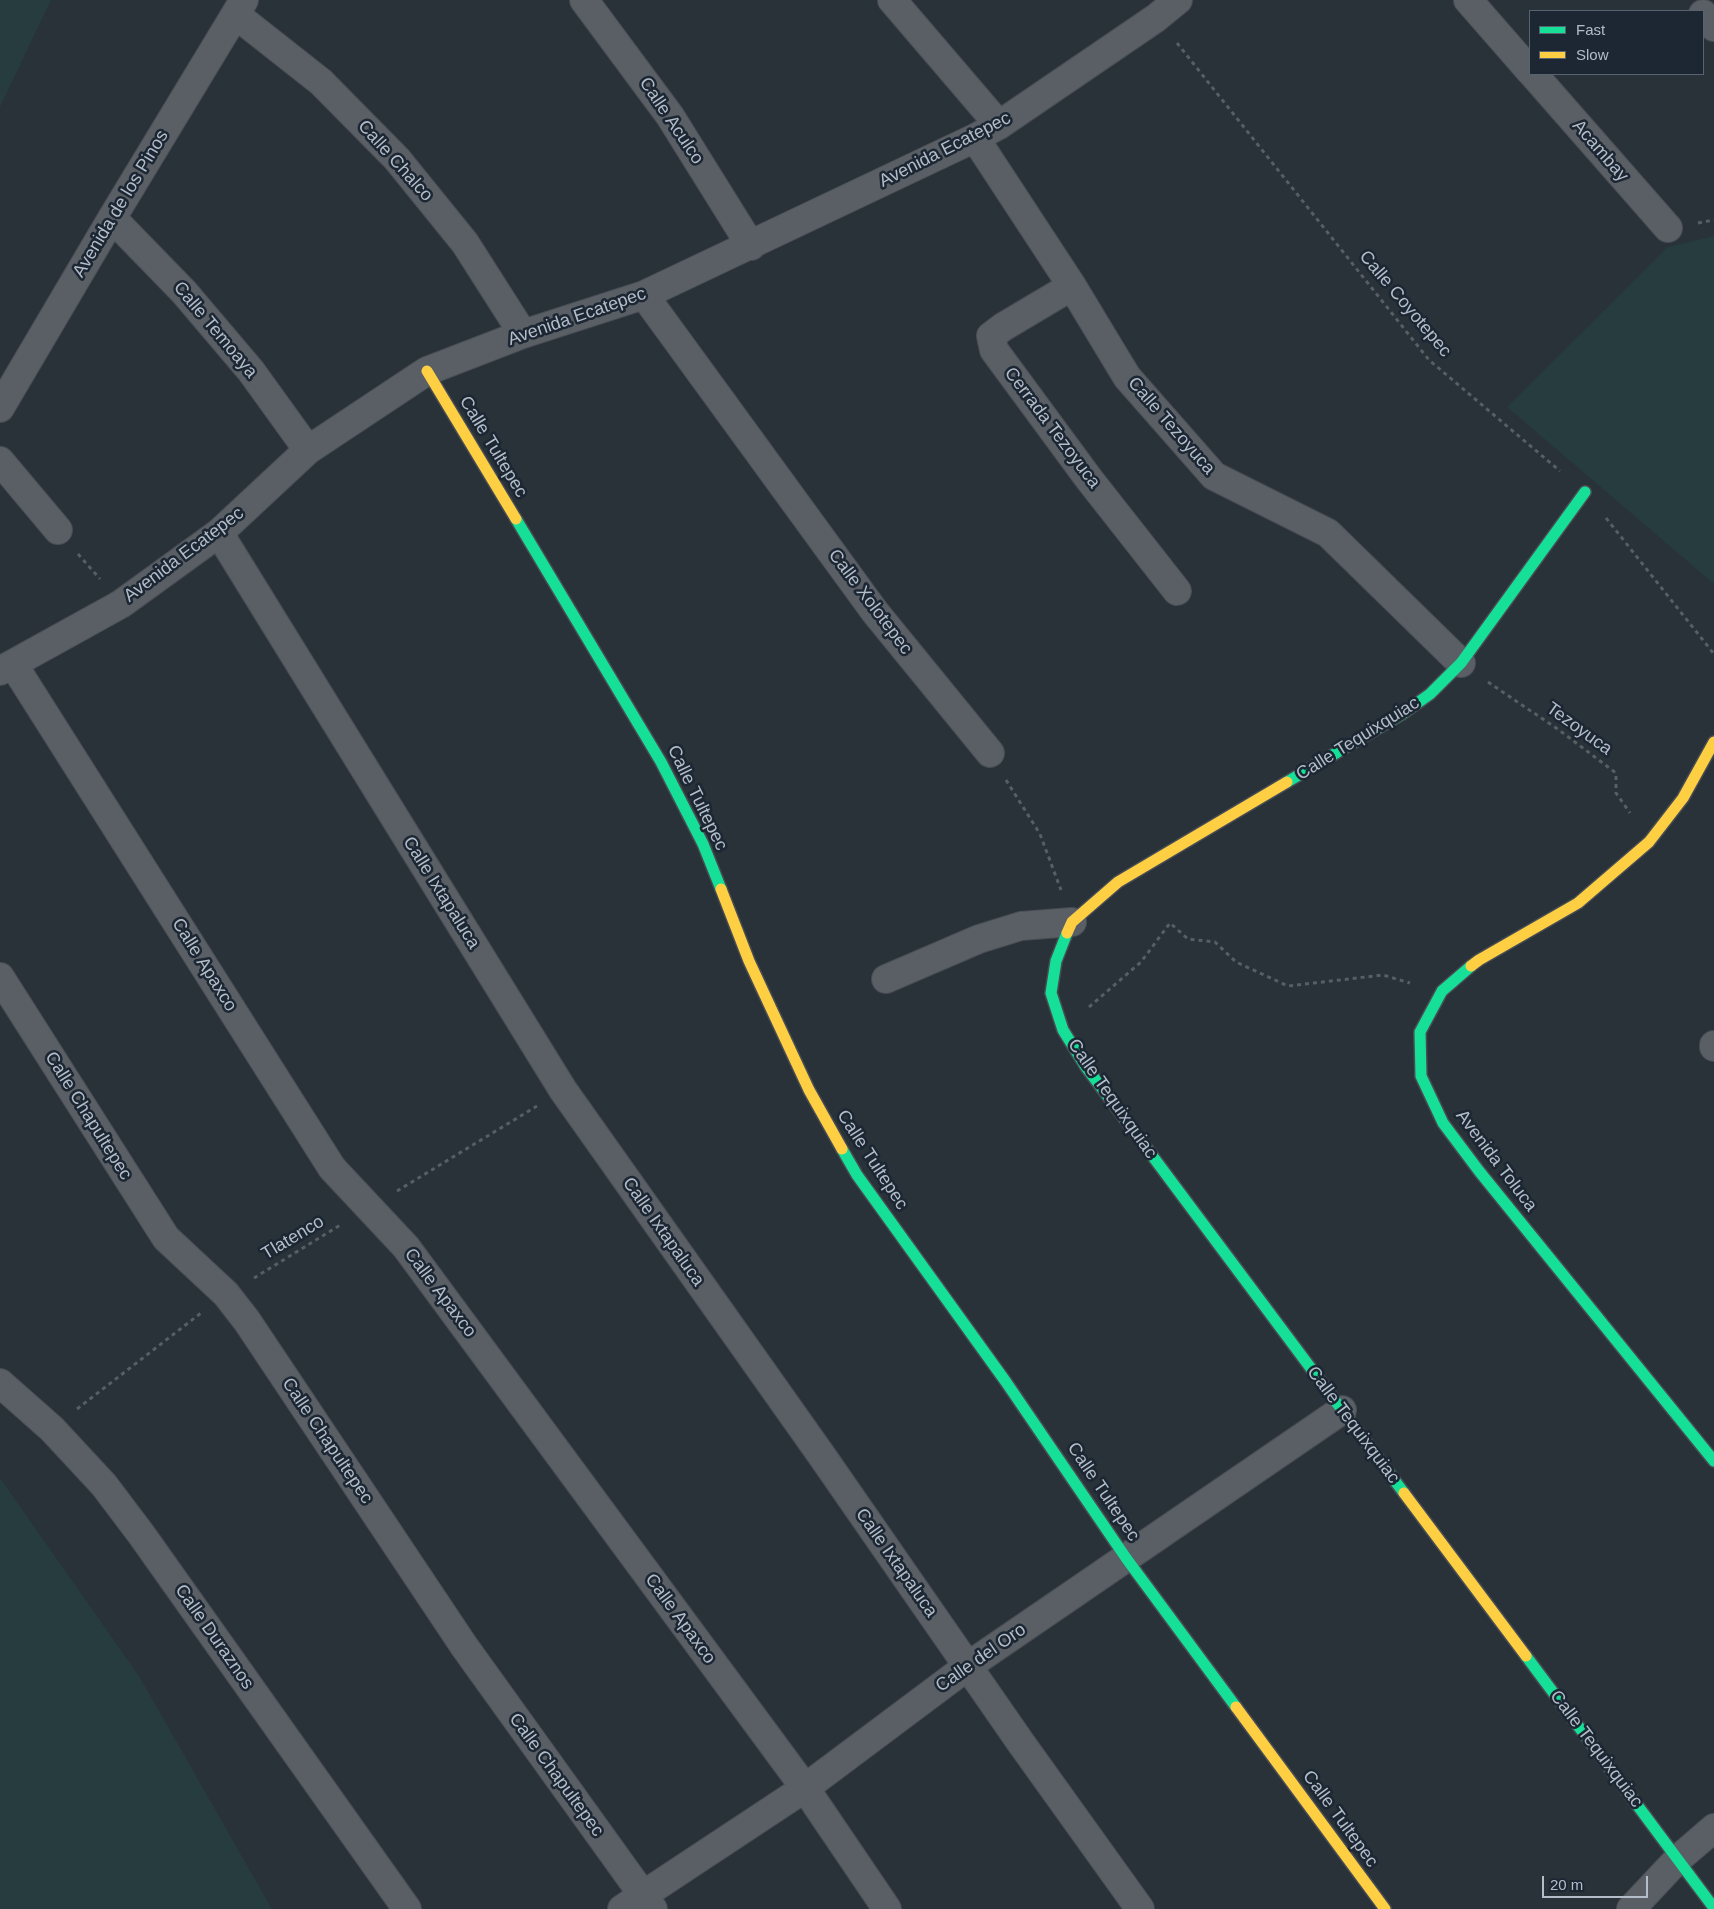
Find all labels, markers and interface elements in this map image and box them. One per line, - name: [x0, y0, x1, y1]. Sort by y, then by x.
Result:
- legend: [1529, 10, 1704, 75]
- text: Fast: [1576, 21, 1605, 38]
- text: Slow: [1576, 46, 1609, 63]
- street label: Calle Aculco: [634, 73, 708, 169]
- street label: Avenida Ecatepec: [876, 108, 1014, 192]
- street label: Calle Chalco: [353, 116, 437, 206]
- street label: Acambay: [1567, 116, 1633, 186]
- street label: Avenida de los Pinos: [69, 127, 173, 281]
- street label: Calle Coyotepec: [1354, 246, 1456, 362]
- street label: Calle Temoaya: [168, 277, 262, 383]
- street label: Avenida Ecatepec: [505, 283, 649, 351]
- street label: Cerrada Tezoyuca: [999, 363, 1105, 493]
- street label: Calle Tezoyuca: [1123, 373, 1219, 479]
- street label: Calle Tultepec: [454, 392, 532, 502]
- street label: Avenida Ecatepec: [120, 503, 248, 607]
- street label: Calle Xolotepec: [823, 545, 917, 659]
- street label: Calle Tequixquiac: [1292, 692, 1424, 786]
- street label: Tezoyuca: [1542, 698, 1616, 760]
- street label: Calle Tultepec: [662, 742, 732, 854]
- street label: Calle Ixtapaluca: [398, 833, 484, 953]
- street label: Calle Apaxco: [167, 914, 241, 1016]
- street label: Calle Tequixquiac: [1063, 1035, 1161, 1163]
- street label: Calle Chapultepec: [40, 1048, 136, 1184]
- street label: Calle Tultepec: [832, 1106, 912, 1214]
- street label: Avenida Toluca: [1451, 1106, 1541, 1216]
- street label: Calle Ixtapaluca: [617, 1173, 709, 1291]
- street label: Tlatenco: [258, 1211, 328, 1265]
- street label: Calle Apaxco: [399, 1244, 481, 1342]
- street label: Calle Tequixquiac: [1302, 1362, 1404, 1488]
- street label: Calle Chapultepec: [277, 1374, 377, 1508]
- street label: Calle Tultepec: [1062, 1439, 1144, 1545]
- street label: Calle Ixtapaluca: [850, 1504, 942, 1622]
- street label: Calle Apaxco: [640, 1570, 720, 1668]
- street label: Calle Duraznos: [170, 1580, 258, 1694]
- street label: Calle del Oro: [932, 1619, 1030, 1697]
- street label: Calle Tequixquiac: [1545, 1686, 1647, 1812]
- street label: Calle Chapultepec: [504, 1709, 608, 1841]
- street label: Calle Tultepec: [1298, 1766, 1382, 1872]
- scale bar: [1544, 1866, 1650, 1898]
- text: 20 m: [1550, 1876, 1583, 1893]

